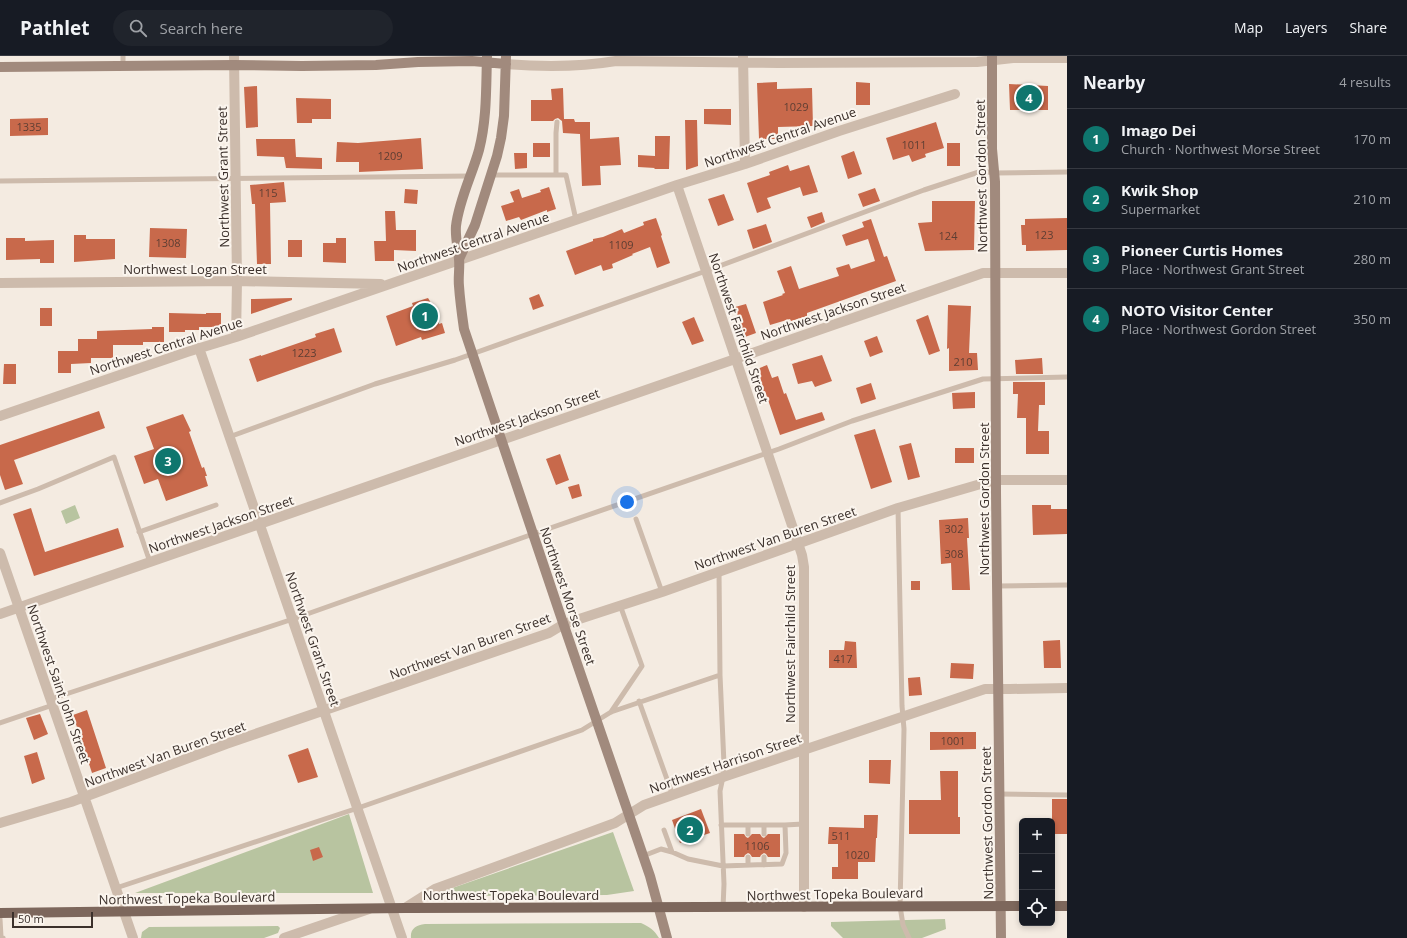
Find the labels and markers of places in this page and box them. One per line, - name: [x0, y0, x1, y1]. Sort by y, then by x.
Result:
- pin: 4: [1016, 83, 1042, 113]
- pin: 1: [412, 301, 438, 331]
- pin: 3: [155, 446, 181, 476]
- pin: 2: [677, 815, 703, 845]

